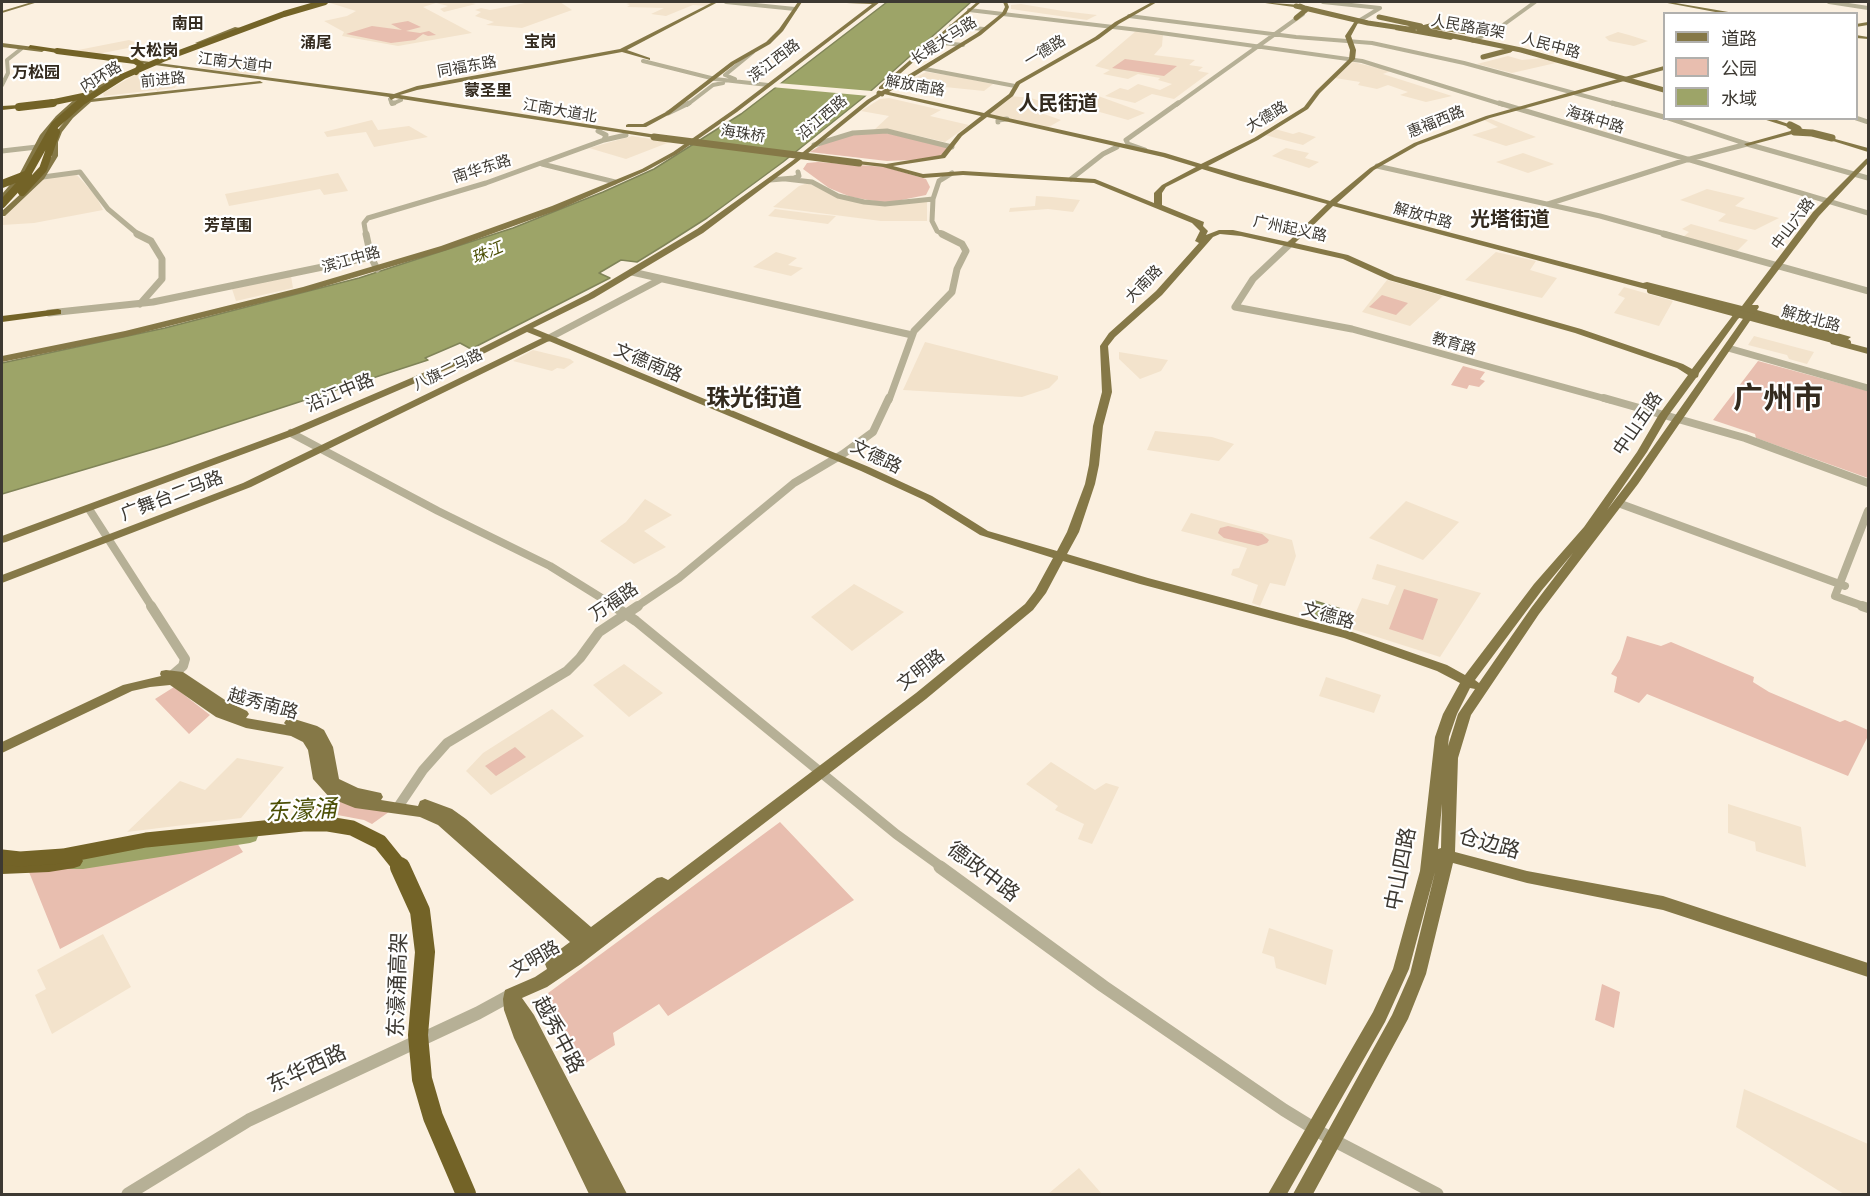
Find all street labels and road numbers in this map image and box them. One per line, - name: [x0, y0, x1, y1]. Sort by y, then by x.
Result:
- street label: 人民路高架: [1430, 12, 1506, 42]
- street label: 长堤大马路: [908, 13, 980, 69]
- street label: 人民中路: [1520, 30, 1582, 62]
- street label: 一德路: [1021, 32, 1069, 70]
- street label: 滨江西路: [745, 36, 803, 86]
- street label: 江南大道中: [197, 49, 273, 77]
- street label: 同福东路: [436, 53, 498, 81]
- street label: 内环路: [77, 58, 125, 96]
- street label: 前进路: [140, 69, 186, 91]
- street label: 解放南路: [884, 72, 946, 100]
- street label: 沿江西路: [793, 92, 851, 144]
- street label: 江南大道北: [522, 96, 598, 126]
- street label: 大德路: [1243, 98, 1291, 136]
- street label: 惠福西路: [1405, 102, 1467, 142]
- street label: 海珠中路: [1564, 103, 1626, 137]
- street label: 海珠桥: [719, 122, 767, 146]
- street label: 南华东路: [451, 151, 513, 187]
- street label: 中山六路: [1768, 195, 1818, 253]
- street label: 解放中路: [1392, 200, 1454, 232]
- street label: 广州起义路: [1251, 212, 1329, 246]
- street label: 滨江中路: [320, 243, 382, 277]
- street label: 大南路: [1122, 262, 1166, 306]
- street label: 解放北路: [1780, 303, 1842, 335]
- street label: 教育路: [1430, 329, 1478, 359]
- street label: 文德南路: [611, 339, 685, 387]
- street label: 八旗二马路: [410, 345, 486, 395]
- street label: 沿江中路: [303, 369, 377, 417]
- street label: 中山五路: [1609, 388, 1667, 460]
- street label: 文德路: [847, 435, 905, 479]
- street label: 广舞台二马路: [118, 467, 226, 525]
- street label: 万福路: [586, 578, 642, 626]
- street label: 文德路: [1299, 598, 1357, 634]
- street label: 文明路: [893, 645, 949, 695]
- street label: 越秀南路: [225, 684, 301, 724]
- street label: 仓边路: [1455, 824, 1523, 864]
- street label: 中山四路: [1381, 825, 1421, 913]
- street label: 德政中路: [942, 837, 1024, 907]
- street label: 东濠涌高架: [384, 932, 412, 1038]
- street label: 文明路: [506, 936, 564, 982]
- street label: 越秀中路: [527, 992, 589, 1078]
- street label: 东华西路: [264, 1040, 350, 1098]

